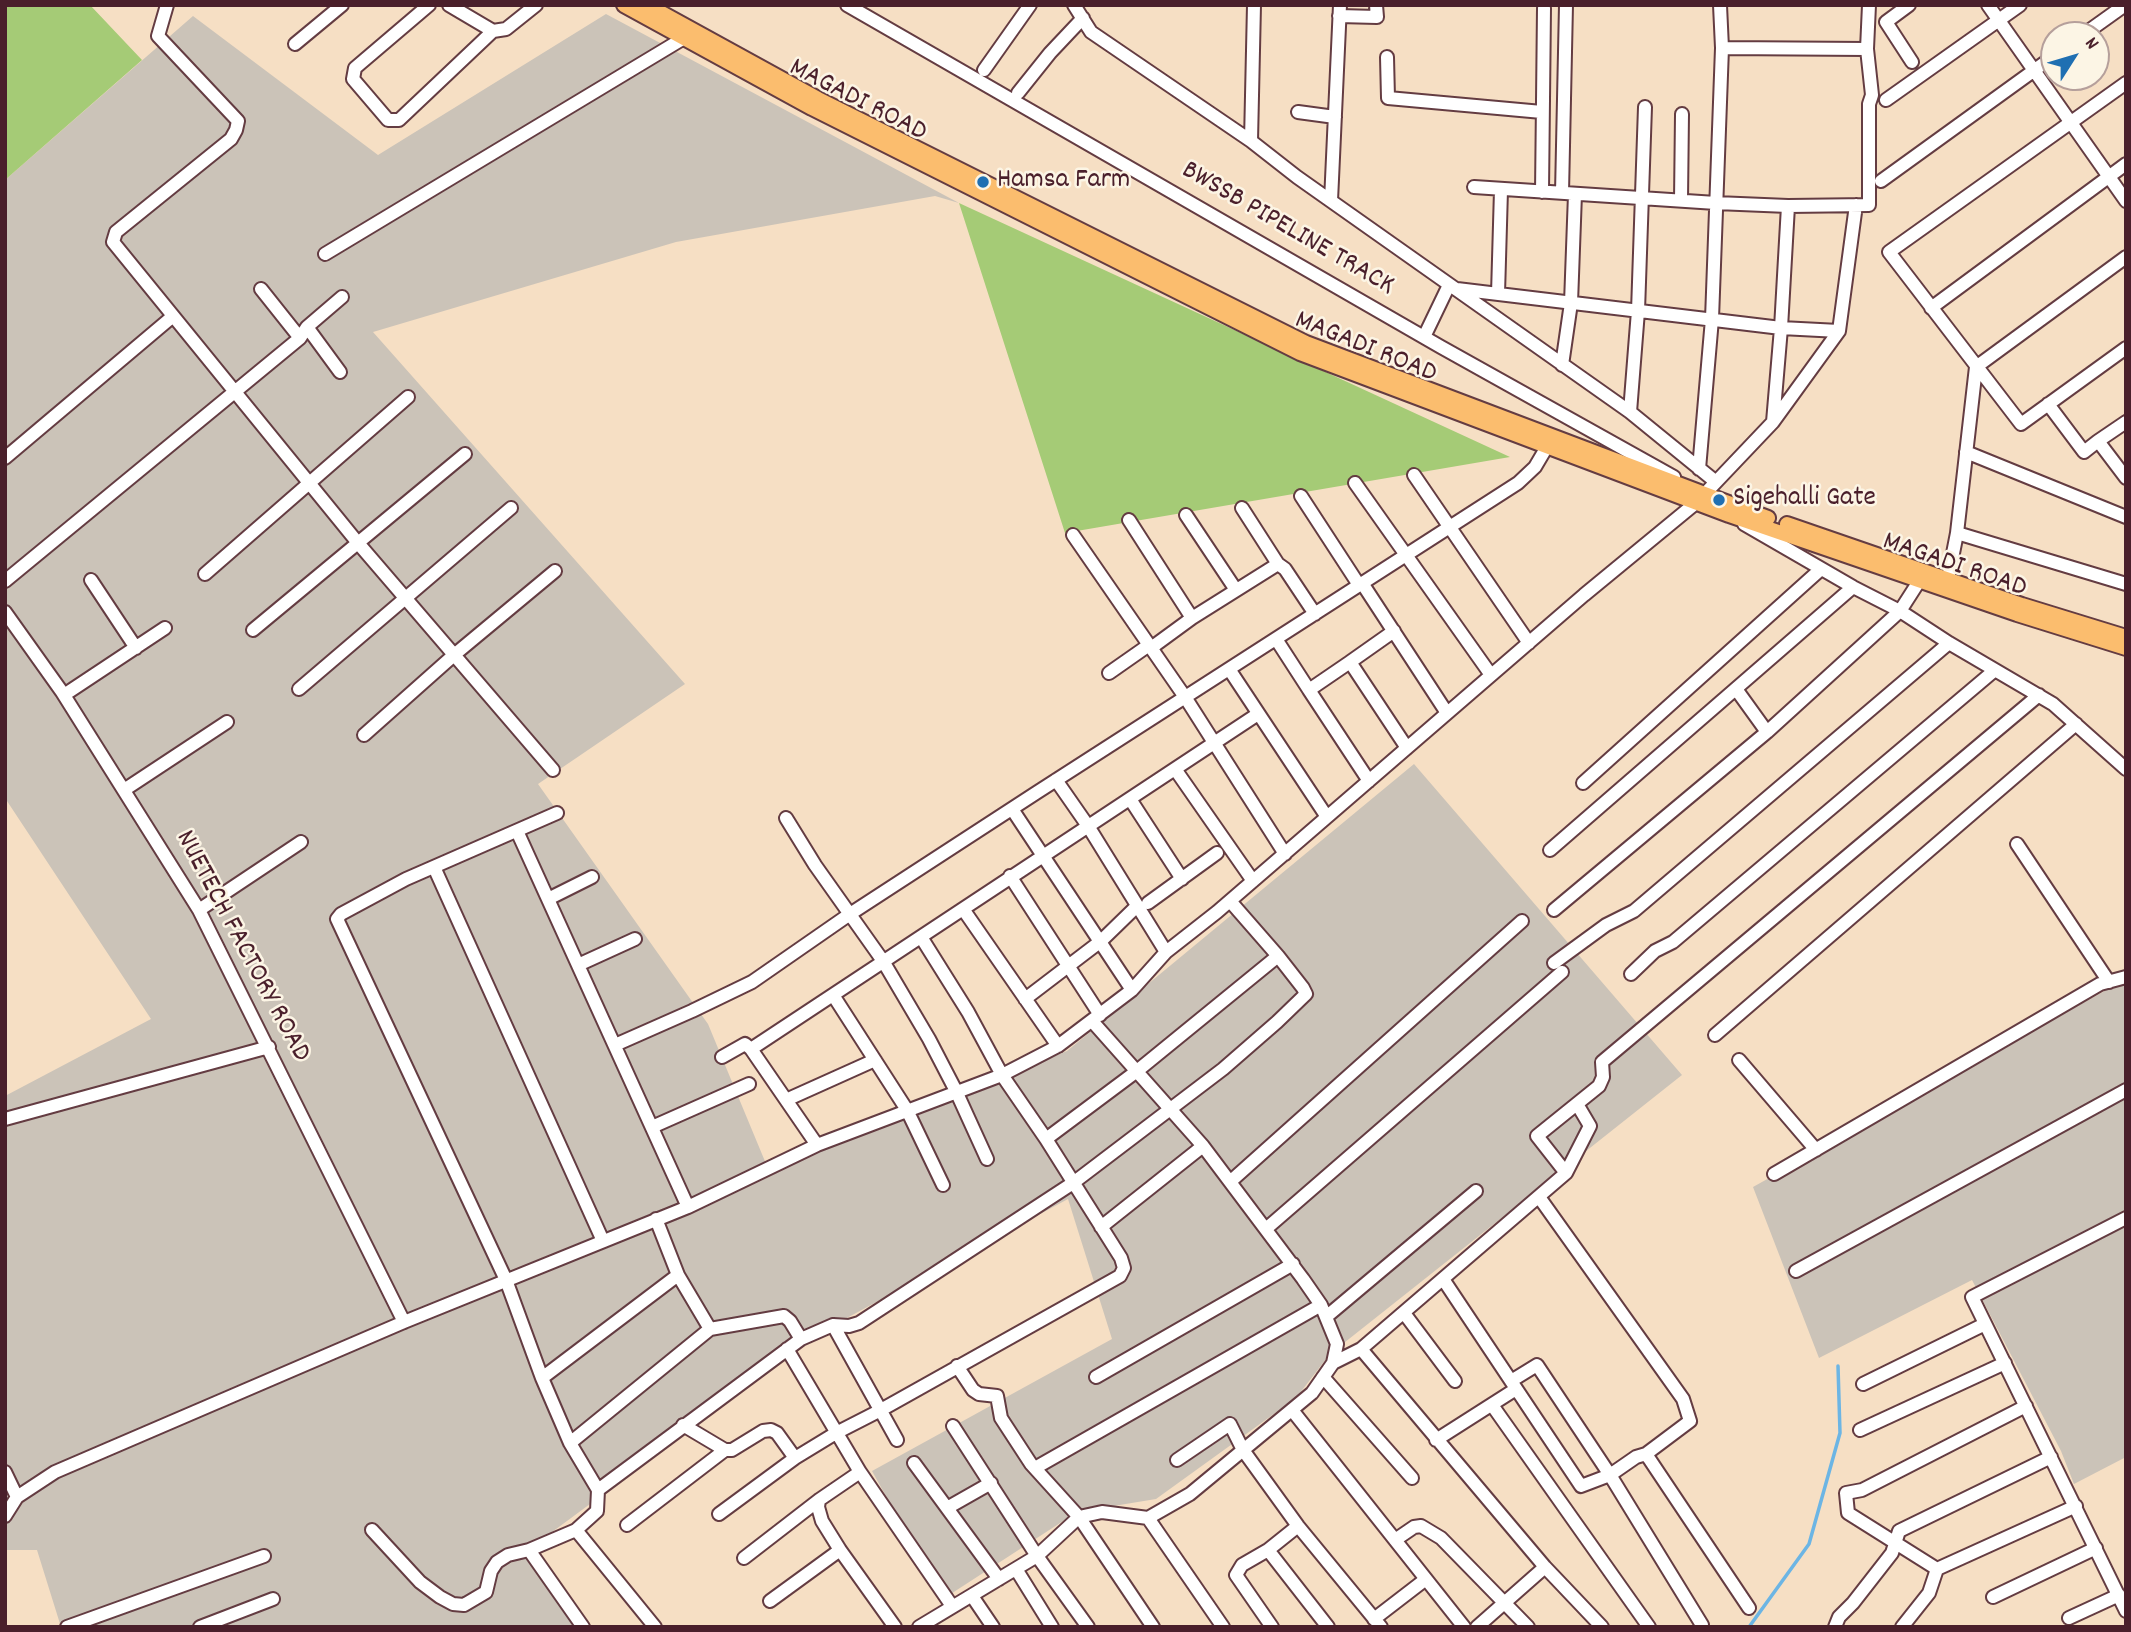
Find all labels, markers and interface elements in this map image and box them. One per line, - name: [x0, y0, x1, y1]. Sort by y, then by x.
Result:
- north arrow: [2040, 21, 2110, 91]
- text: N: [2077, 32, 2104, 56]
- street label: MAGADI ROAD: [782, 53, 932, 151]
- street label: BWSSB PIPELINE TRACK: [1174, 155, 1400, 305]
- place label: Hamsa Farm: [997, 165, 1130, 199]
- marker: Hamsa Farm: [975, 174, 991, 190]
- street label: MAGADI ROAD: [1289, 305, 1441, 393]
- place label: Sigehalli Gate: [1733, 483, 1876, 517]
- marker: Sigehalli Gate: [1711, 492, 1727, 508]
- street label: MAGADI ROAD: [1878, 527, 2030, 607]
- street label: NUETECH FACTORY ROAD: [166, 826, 316, 1068]

